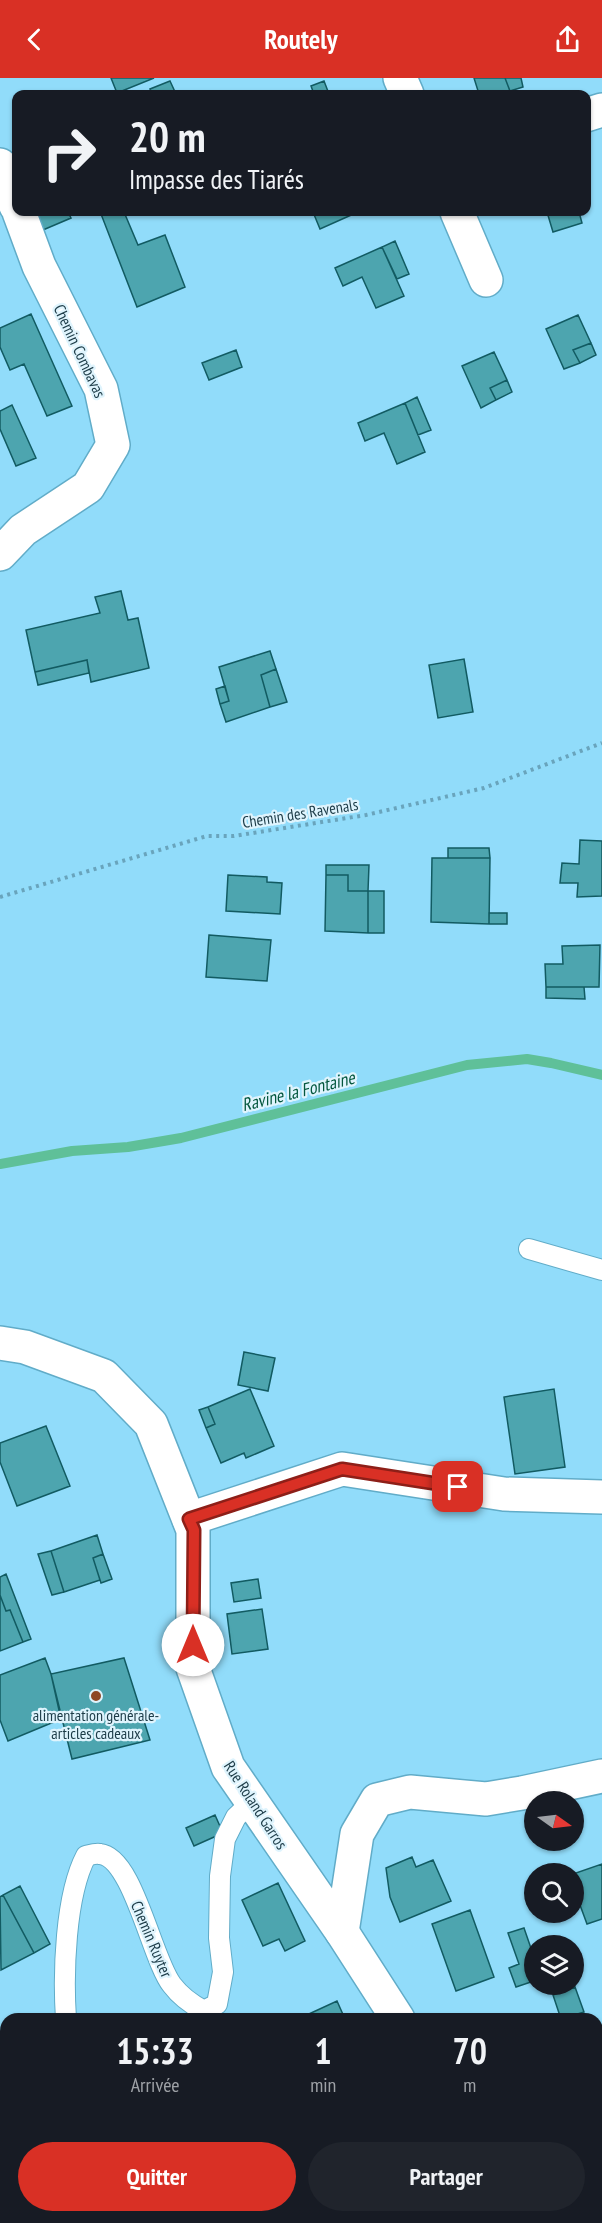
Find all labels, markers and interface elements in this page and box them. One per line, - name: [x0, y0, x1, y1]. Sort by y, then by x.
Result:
- text: Routely: [264, 22, 338, 56]
- icon: back: [18, 23, 51, 56]
- icon: share: [551, 23, 584, 56]
- text: 20 m: [129, 109, 206, 164]
- icon: right: [30, 114, 108, 192]
- text: Impasse des Tiarés: [129, 162, 304, 196]
- street label: Chemin Combavas: [50, 301, 110, 401]
- street label: Chemin des Ravenals: [241, 794, 359, 832]
- water label: Ravine la Fontaine: [239, 1065, 358, 1116]
- pin: [432, 1461, 483, 1512]
- icon: arrive: [441, 1470, 474, 1503]
- position arrow: [161, 1613, 225, 1677]
- marker: alimentation générale- articles cadeaux: [89, 1689, 103, 1703]
- place label: alimentation générale- articles cadeaux: [33, 1705, 159, 1743]
- street label: Rue Roland Garros: [220, 1757, 292, 1853]
- north arrow: [524, 1791, 584, 1851]
- map controls: [524, 1791, 584, 1995]
- button: search: [524, 1863, 584, 1923]
- street label: Chemin Ruyter: [127, 1898, 177, 1981]
- button: layers: [524, 1935, 584, 1995]
- text: 15:33: [116, 2027, 194, 2074]
- text: 1: [315, 2027, 332, 2074]
- text: 70: [452, 2027, 487, 2074]
- text: Arrivée: [131, 2072, 180, 2098]
- text: min: [310, 2072, 336, 2098]
- text: m: [463, 2072, 476, 2098]
- button: Quitter: [18, 2142, 296, 2211]
- button: Partager: [308, 2142, 585, 2211]

